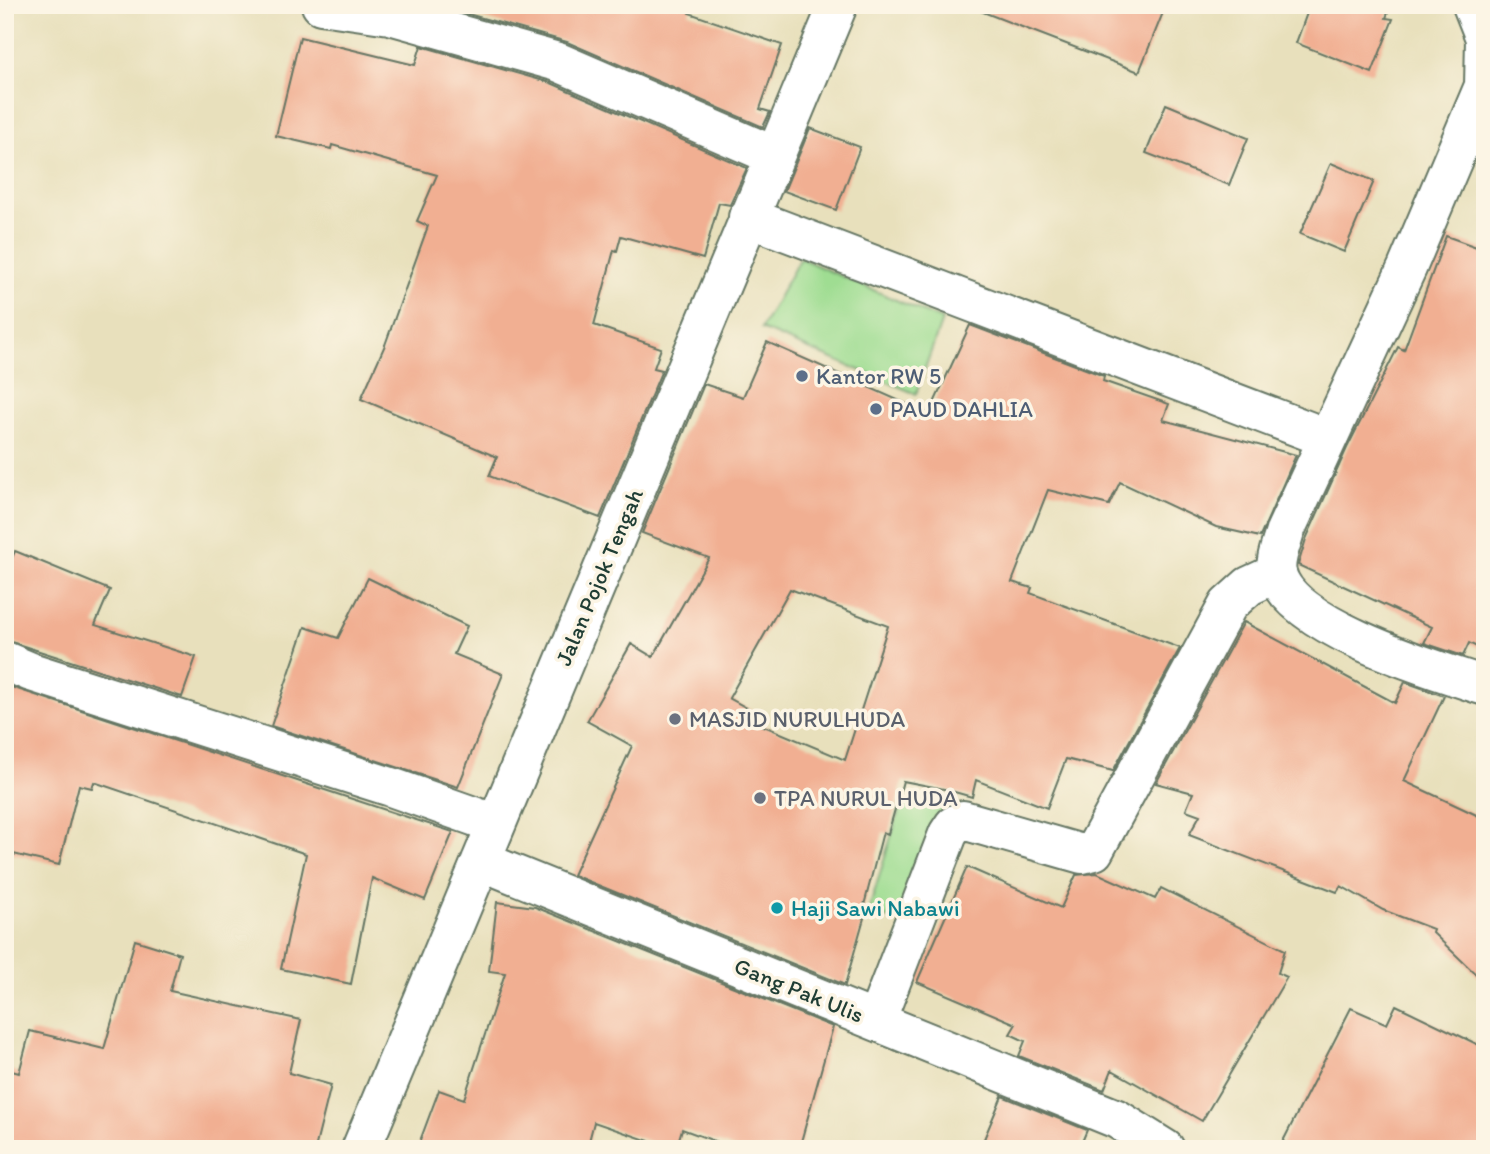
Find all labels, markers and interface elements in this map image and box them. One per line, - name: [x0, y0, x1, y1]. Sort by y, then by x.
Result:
- place label: Kantor RW 5: [816, 362, 941, 390]
- marker: Kantor RW 5: [794, 368, 810, 384]
- place label: PAUD DAHLIA: [890, 395, 1033, 423]
- marker: PAUD DAHLIA: [868, 401, 884, 417]
- street label: Jalan Pojok Tengah: [549, 484, 649, 670]
- place label: MASJID NURULHUDA: [689, 705, 906, 733]
- marker: MASJID NURULHUDA: [667, 711, 683, 727]
- place label: TPA NURUL HUDA: [774, 784, 958, 812]
- marker: TPA NURUL HUDA: [752, 790, 768, 806]
- place label: Haji Sawi Nabawi: [791, 894, 960, 922]
- marker: Haji Sawi Nabawi: [769, 900, 785, 916]
- street label: Gang Pak Ulis: [730, 951, 868, 1029]

